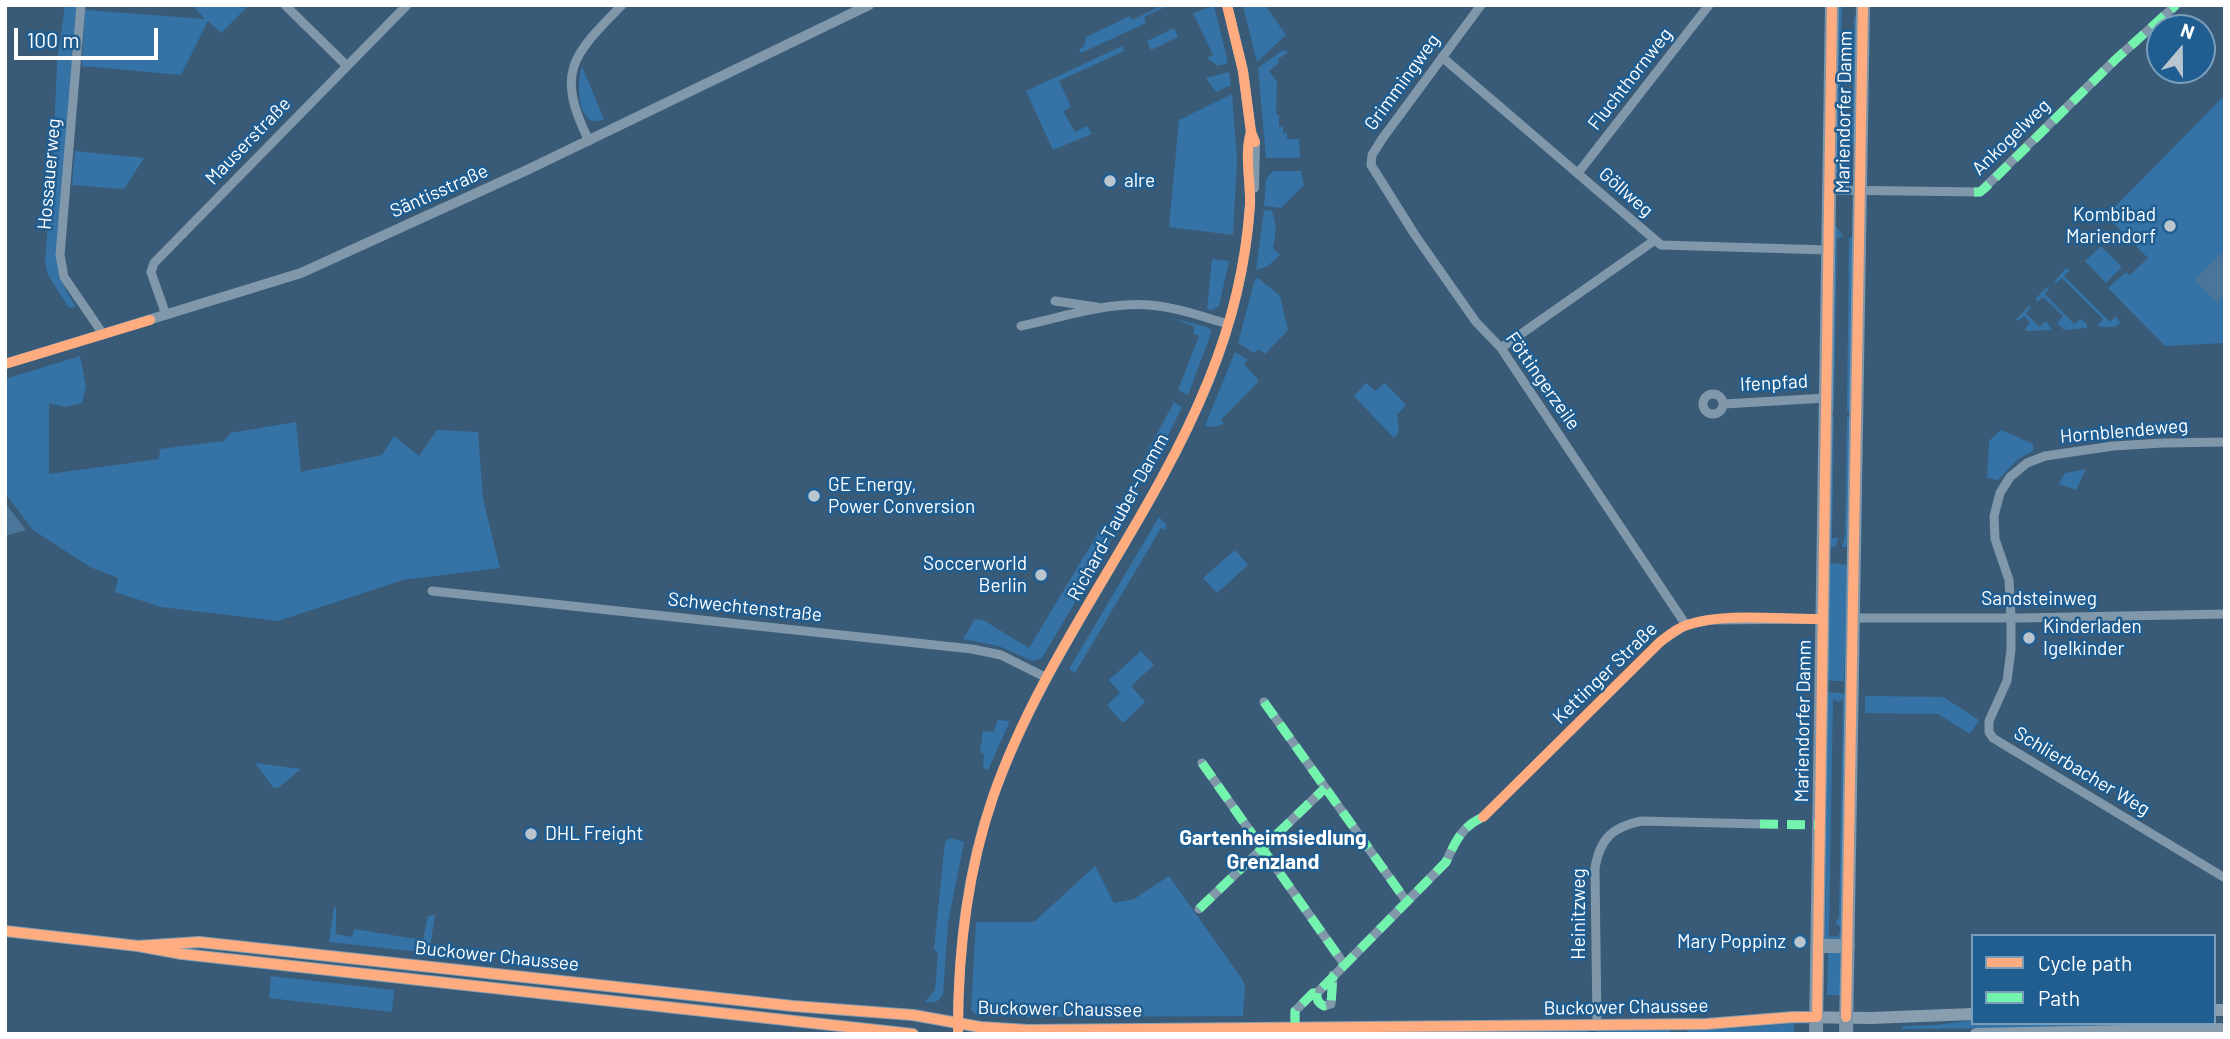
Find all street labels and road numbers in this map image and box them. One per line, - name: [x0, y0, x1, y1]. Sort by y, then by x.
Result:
- street label: Fluchthornweg: [1583, 23, 1677, 135]
- street label: Grimmingweg: [1359, 29, 1445, 135]
- street label: Mariendorfer Damm: [1831, 30, 1857, 194]
- street label: Mauserstraße: [201, 92, 295, 190]
- street label: Ankogelweg: [1967, 94, 2055, 180]
- street label: Hossauerweg: [33, 117, 65, 231]
- street label: Säntisstraße: [386, 159, 492, 223]
- street label: Göllweg: [1594, 162, 1658, 222]
- street label: Föttingerzeile: [1501, 328, 1585, 434]
- street label: Ifenpfad: [1739, 370, 1809, 396]
- street label: Hornblendeweg: [2059, 414, 2189, 448]
- street label: Richard-Tauber-Damm: [1063, 429, 1173, 605]
- street label: Schwechtenstraße: [667, 588, 823, 626]
- street label: Sandsteinweg: [1981, 588, 2097, 610]
- street label: Kettinger Straße: [1548, 617, 1662, 729]
- street label: Mariendorfer Damm: [1790, 639, 1816, 803]
- street label: Schlierbacher Weg: [2010, 721, 2154, 821]
- street label: Heinitzweg: [1568, 868, 1590, 960]
- street label: Buckower Chaussee: [414, 936, 580, 976]
- street label: Buckower Chaussee: [1543, 994, 1709, 1020]
- street label: Buckower Chaussee: [977, 996, 1143, 1022]

